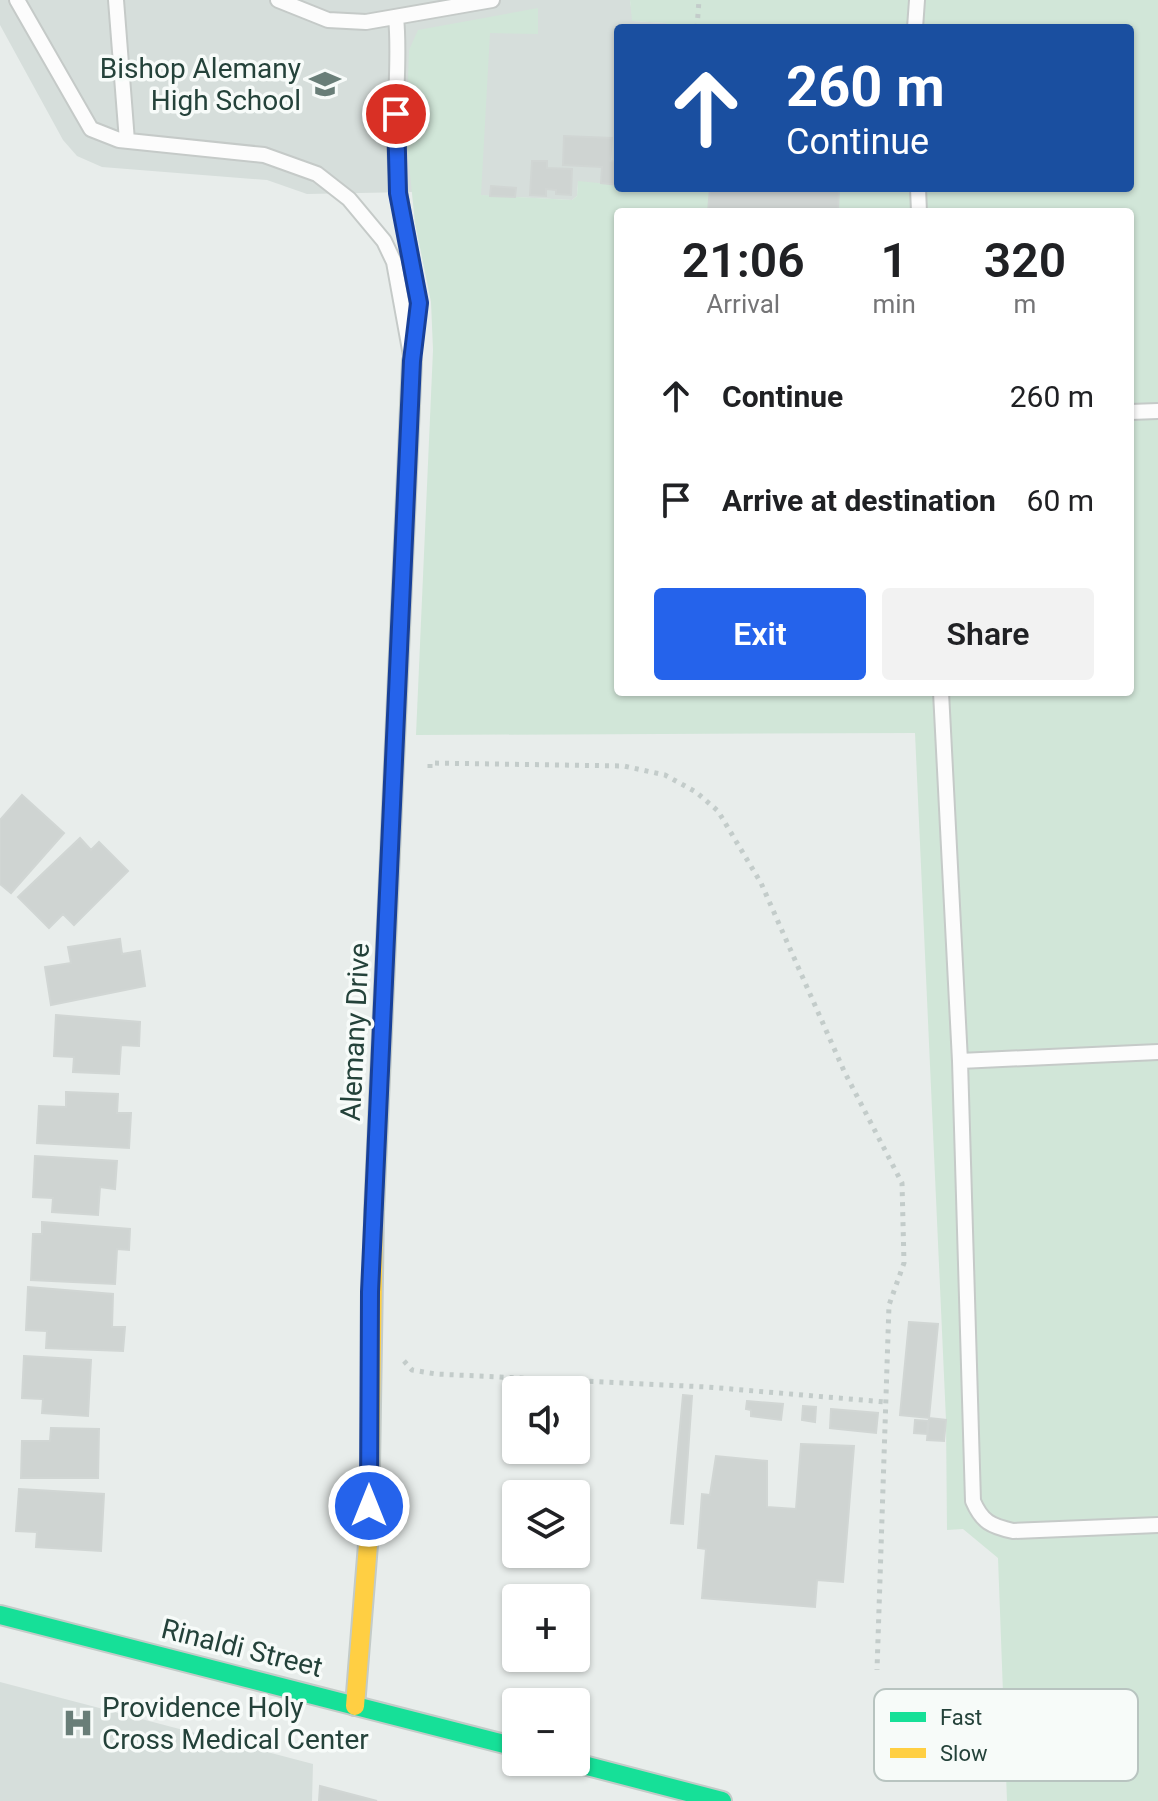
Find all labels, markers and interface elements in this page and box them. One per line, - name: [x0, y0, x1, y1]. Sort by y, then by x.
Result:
- place label: Bishop Alemany High School: [100, 52, 301, 117]
- text: 260 m: [786, 54, 945, 120]
- icon: ahead: [654, 56, 758, 160]
- school or university icon: Bishop Alemany High School: [308, 67, 342, 101]
- pin: [362, 80, 430, 148]
- icon: arrive: [374, 92, 418, 136]
- text: Continue: [786, 121, 929, 163]
- text: 21:06: [682, 232, 805, 289]
- text: 1: [881, 232, 908, 289]
- text: 320: [984, 232, 1066, 289]
- text: Arrival: [706, 289, 780, 319]
- text: min: [872, 289, 916, 319]
- text: m: [1014, 289, 1036, 319]
- icon: ahead: [654, 374, 698, 418]
- text: Continue: [722, 379, 843, 414]
- text: 260 m: [1010, 379, 1094, 414]
- icon: arrive: [654, 478, 698, 522]
- text: Arrive at destination: [722, 483, 996, 518]
- text: 60 m: [1027, 483, 1094, 518]
- button: Exit: [654, 588, 866, 680]
- button: Share: [882, 588, 1094, 680]
- street label: Alemany Drive: [334, 942, 376, 1122]
- map controls: [502, 1376, 590, 1776]
- button: sound: [502, 1376, 590, 1464]
- position arrow: [327, 1464, 411, 1548]
- button: layers: [502, 1480, 590, 1568]
- button: +: [502, 1584, 590, 1672]
- street label: Rinaldi Street: [158, 1612, 326, 1684]
- button: −: [502, 1688, 590, 1776]
- legend: [874, 1689, 1138, 1781]
- place label: Providence Holy Cross Medical Center: [102, 1691, 369, 1756]
- text: Fast: [940, 1705, 982, 1730]
- hospital icon: Providence Holy Cross Medical Center: [61, 1706, 95, 1740]
- text: Slow: [940, 1741, 988, 1766]

